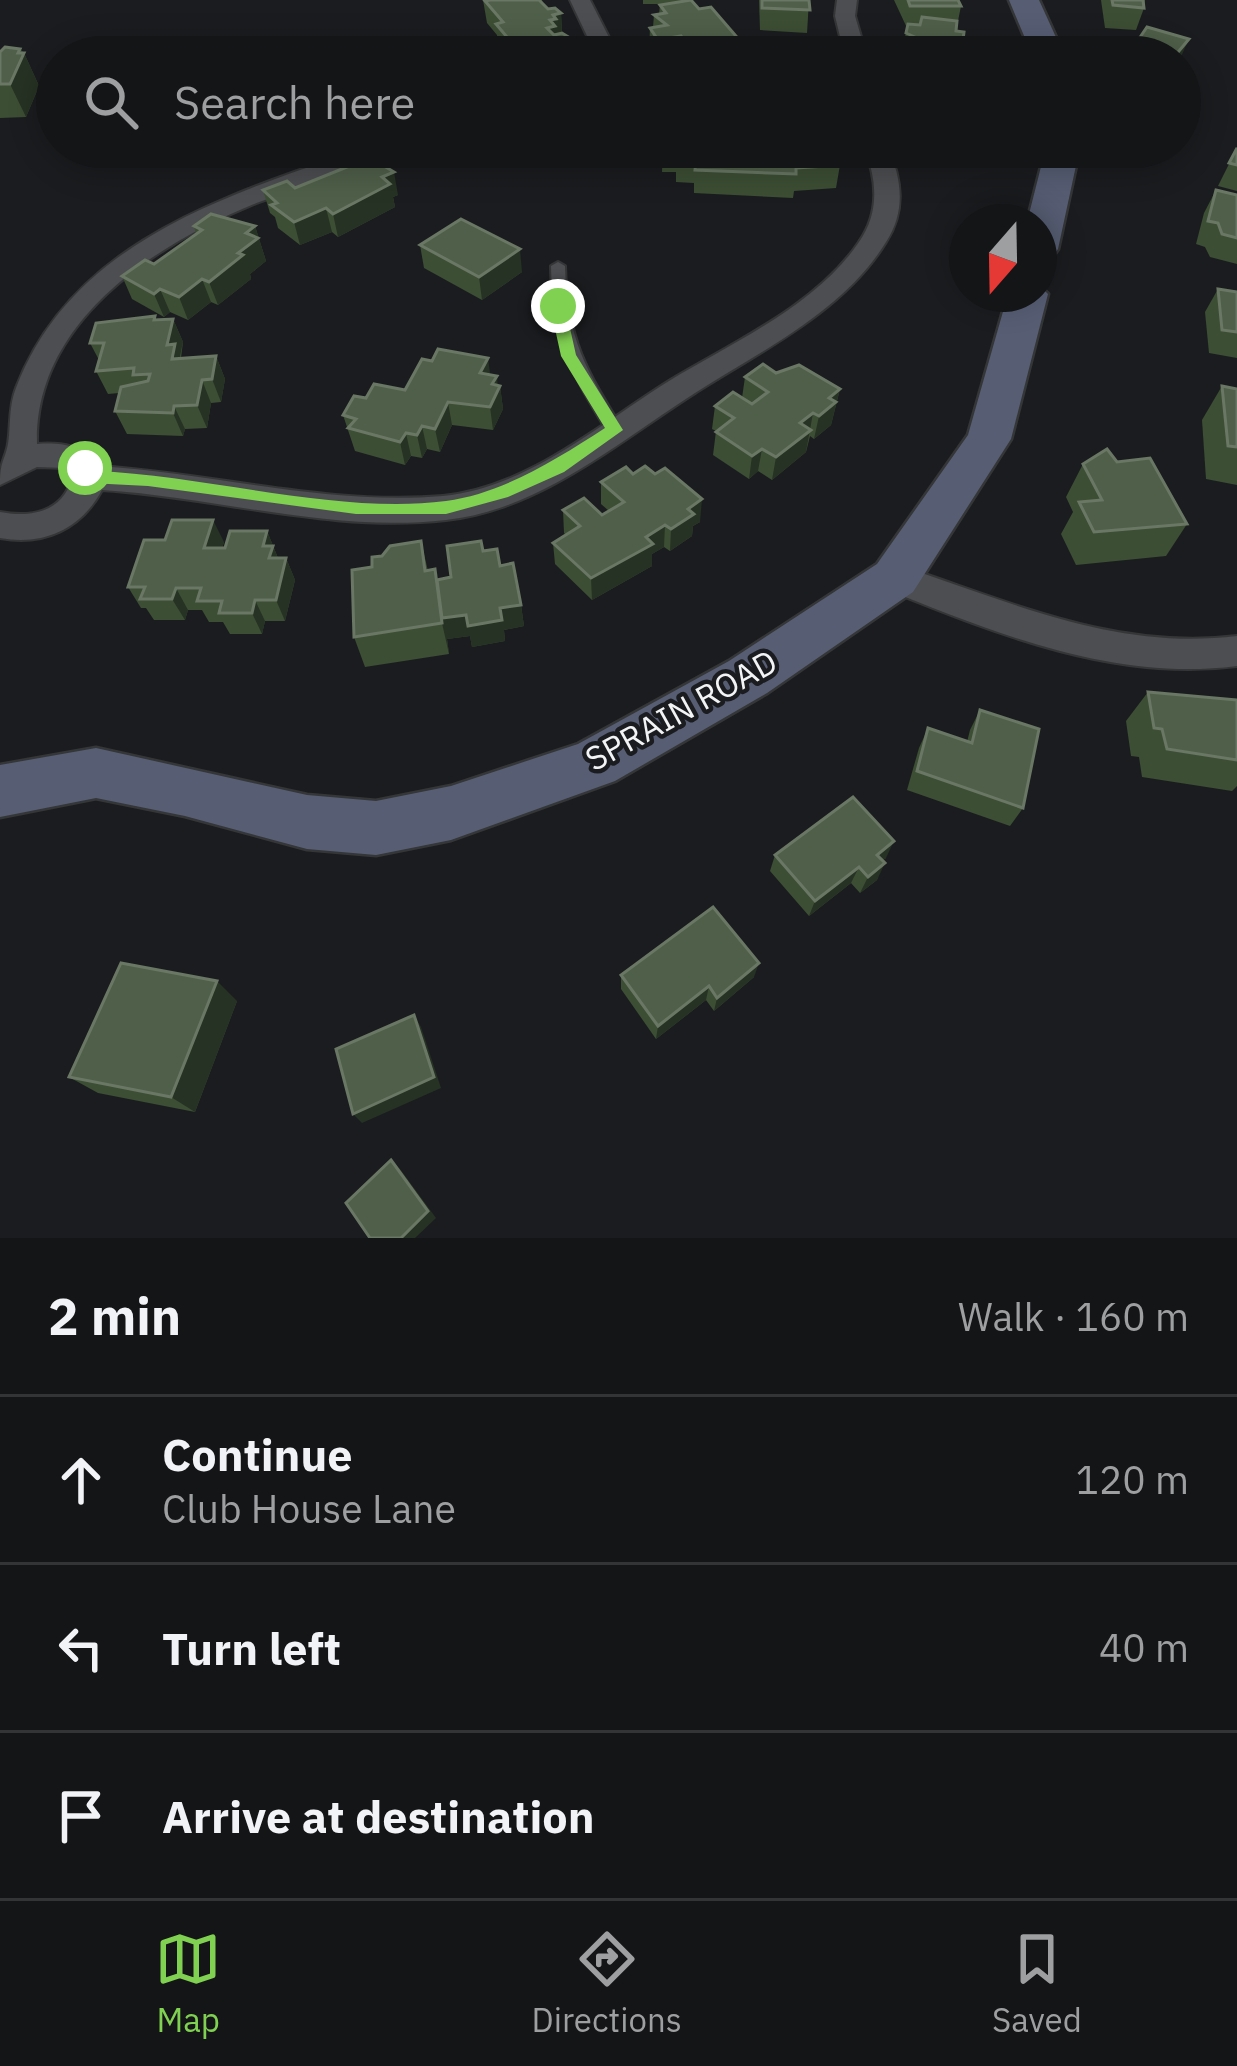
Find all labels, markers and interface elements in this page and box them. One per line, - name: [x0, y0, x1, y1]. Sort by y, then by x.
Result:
- search box: [36, 36, 1201, 168]
- icon: search: [78, 69, 144, 135]
- text: Search here: [174, 73, 415, 131]
- north arrow: [949, 204, 1057, 312]
- route end: [531, 279, 585, 333]
- route start: [58, 441, 112, 495]
- street label: SPRAIN ROAD: [577, 639, 784, 780]
- text: 2 min: [48, 1283, 181, 1349]
- text: Walk · 160 m: [958, 1291, 1189, 1342]
- text: Continue: [162, 1425, 353, 1483]
- icon: ahead: [48, 1447, 114, 1513]
- text: 120 m: [1076, 1454, 1189, 1505]
- text: Club House Lane: [162, 1483, 456, 1534]
- icon: left: [48, 1615, 114, 1681]
- text: Turn left: [162, 1619, 341, 1677]
- text: 40 m: [1099, 1622, 1189, 1673]
- icon: arrive: [48, 1783, 114, 1849]
- text: Arrive at destination: [162, 1787, 595, 1845]
- tab: Map: [155, 1926, 221, 2041]
- tab: Directions: [532, 1926, 682, 2041]
- tab: Saved: [992, 1926, 1082, 2041]

